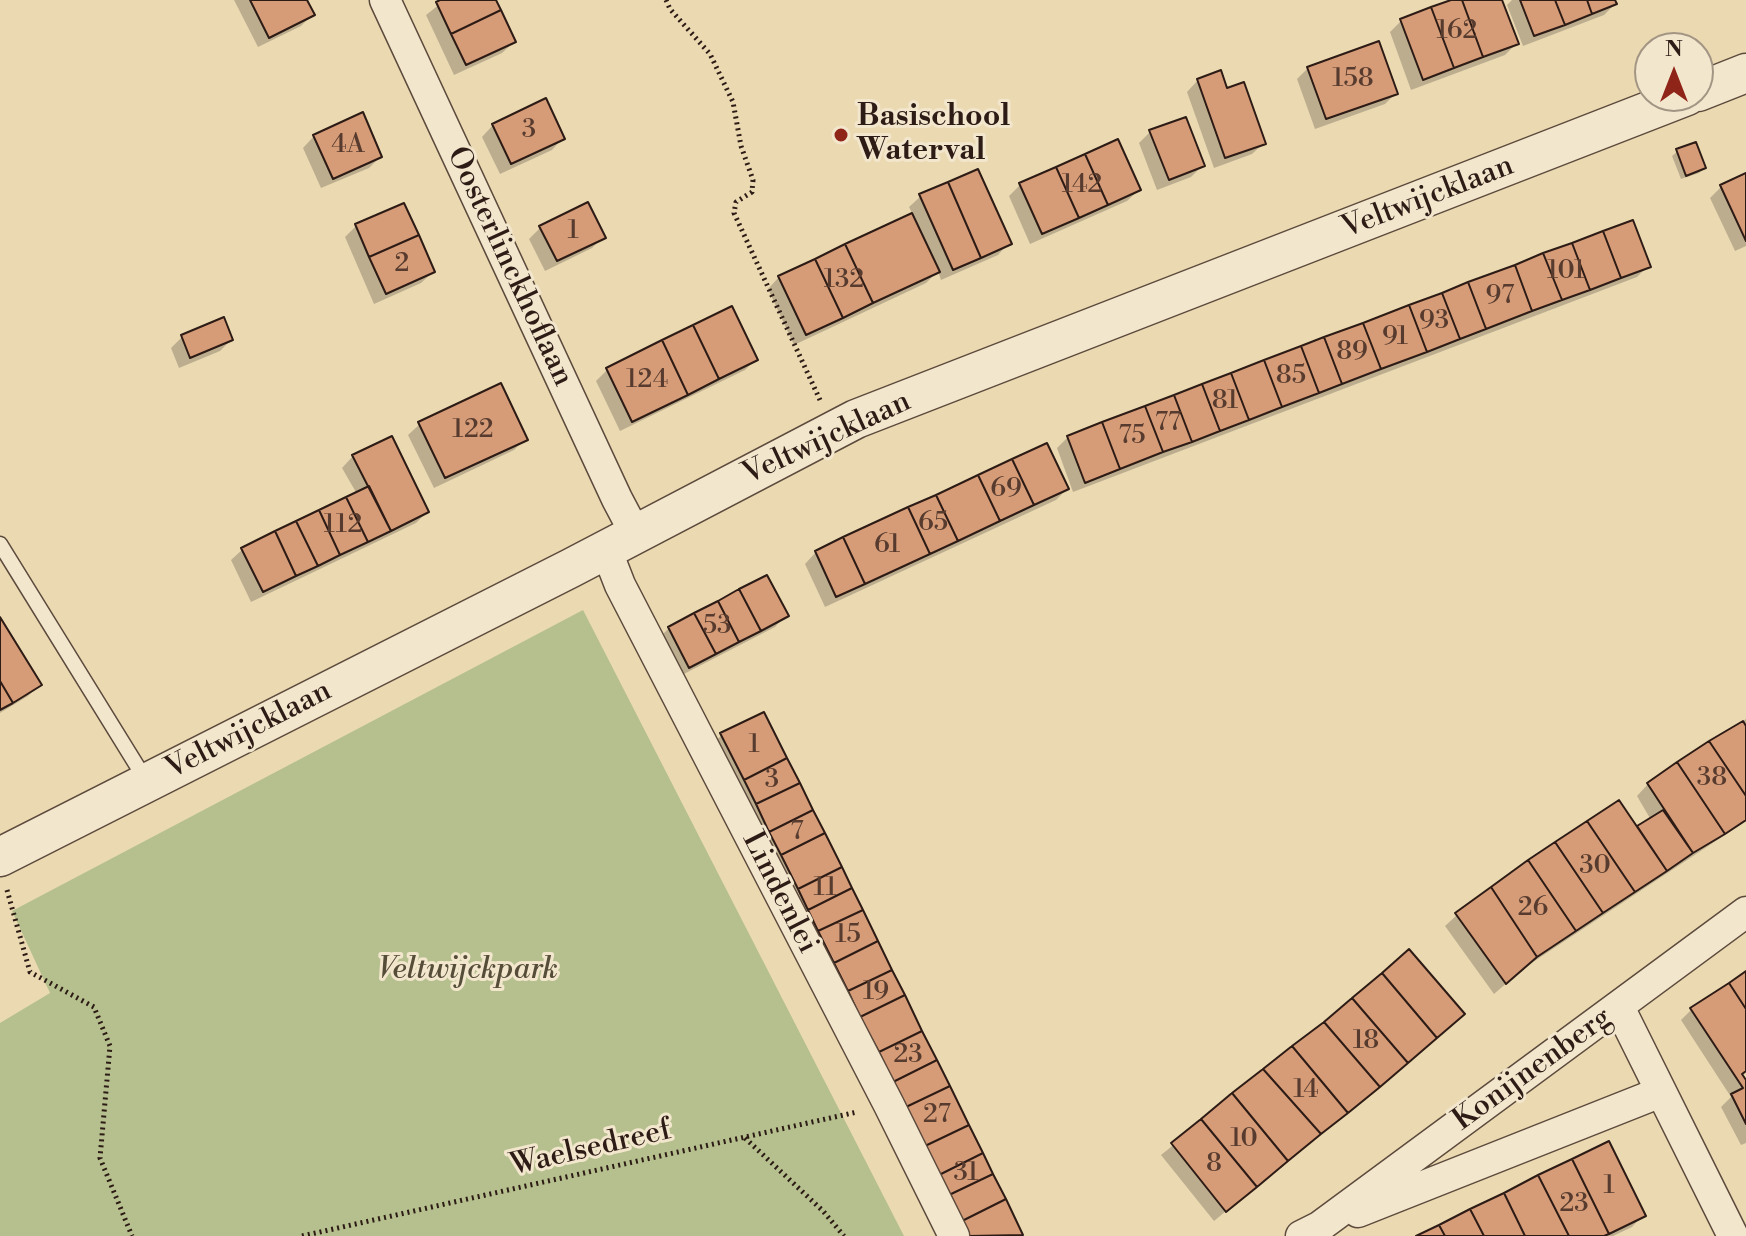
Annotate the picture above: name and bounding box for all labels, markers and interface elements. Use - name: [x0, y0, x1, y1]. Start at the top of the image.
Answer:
- house number: 162: [1437, 16, 1477, 48]
- north arrow: [1634, 32, 1714, 112]
- text: N: [1665, 36, 1683, 63]
- house number: 158: [1332, 64, 1374, 96]
- place label: Basischool Waterval: [857, 100, 1010, 170]
- house number: 3: [522, 115, 536, 147]
- marker: Basischool Waterval: [832, 126, 850, 144]
- house number: 4A: [331, 130, 365, 162]
- street label: Oosterlinckhoflaan: [438, 142, 580, 392]
- street label: Veltwijcklaan: [1337, 149, 1519, 247]
- house number: 142: [1062, 170, 1102, 202]
- house number: 1: [567, 216, 579, 248]
- house number: 2: [395, 249, 409, 281]
- house number: 101: [1547, 256, 1585, 288]
- house number: 132: [824, 265, 864, 297]
- house number: 97: [1486, 281, 1514, 313]
- house number: 93: [1419, 306, 1449, 338]
- house number: 91: [1382, 322, 1408, 354]
- house number: 89: [1336, 337, 1368, 369]
- house number: 85: [1276, 361, 1306, 393]
- house number: 124: [626, 365, 668, 397]
- street label: Veltwijcklaan: [737, 384, 917, 494]
- house number: 81: [1212, 386, 1238, 418]
- house number: 77: [1155, 408, 1181, 440]
- house number: 122: [452, 415, 494, 447]
- house number: 75: [1119, 421, 1145, 453]
- house number: 69: [990, 474, 1022, 506]
- house number: 65: [918, 508, 948, 540]
- house number: 112: [324, 510, 362, 542]
- house number: 61: [874, 530, 900, 562]
- house number: 53: [703, 611, 731, 643]
- street label: Veltwijcklaan: [160, 674, 338, 788]
- house number: 1: [748, 730, 760, 762]
- house number: 38: [1697, 763, 1727, 795]
- house number: 3: [765, 765, 779, 797]
- house number: 7: [790, 817, 804, 849]
- street label: Lindenlei: [733, 826, 825, 960]
- house number: 30: [1579, 851, 1611, 883]
- house number: 11: [813, 873, 837, 905]
- house number: 26: [1518, 893, 1548, 925]
- house number: 15: [835, 920, 861, 952]
- park label: Veltwijckpark: [378, 953, 558, 989]
- house number: 19: [863, 977, 889, 1009]
- street label: Konijnenberg: [1447, 1000, 1619, 1140]
- house number: 18: [1353, 1026, 1379, 1058]
- house number: 23: [893, 1040, 923, 1072]
- house number: 14: [1293, 1075, 1319, 1107]
- house number: 27: [923, 1100, 951, 1132]
- street label: Waelsedreef: [507, 1113, 675, 1185]
- house number: 10: [1230, 1124, 1258, 1156]
- house number: 8: [1206, 1149, 1222, 1181]
- house number: 31: [954, 1158, 978, 1190]
- house number: 1: [1603, 1171, 1615, 1203]
- house number: 23: [1559, 1189, 1589, 1221]

